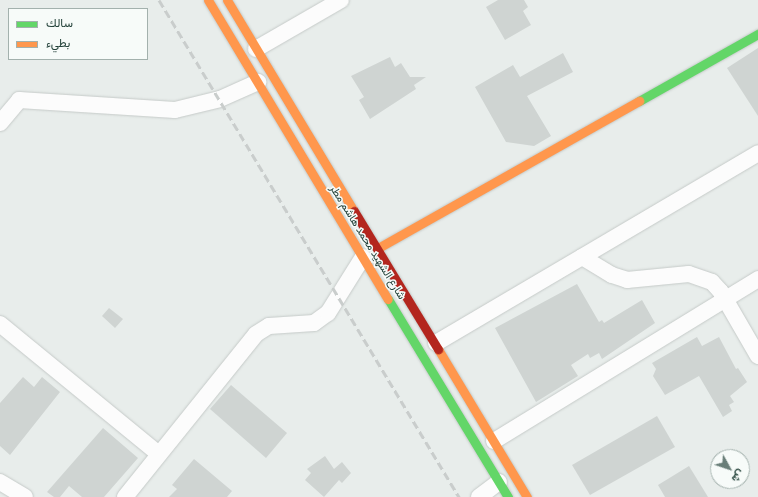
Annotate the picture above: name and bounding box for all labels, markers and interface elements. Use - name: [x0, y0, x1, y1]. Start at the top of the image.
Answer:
- legend: [8, 8, 148, 60]
- text: سالك: [46, 16, 73, 30]
- text: بطيء: [46, 36, 70, 50]
- street label: شارع الشهيد محمد هاشم مطر: [327, 182, 409, 302]
- north arrow: [710, 449, 750, 489]
- text: ش: [730, 467, 747, 485]

